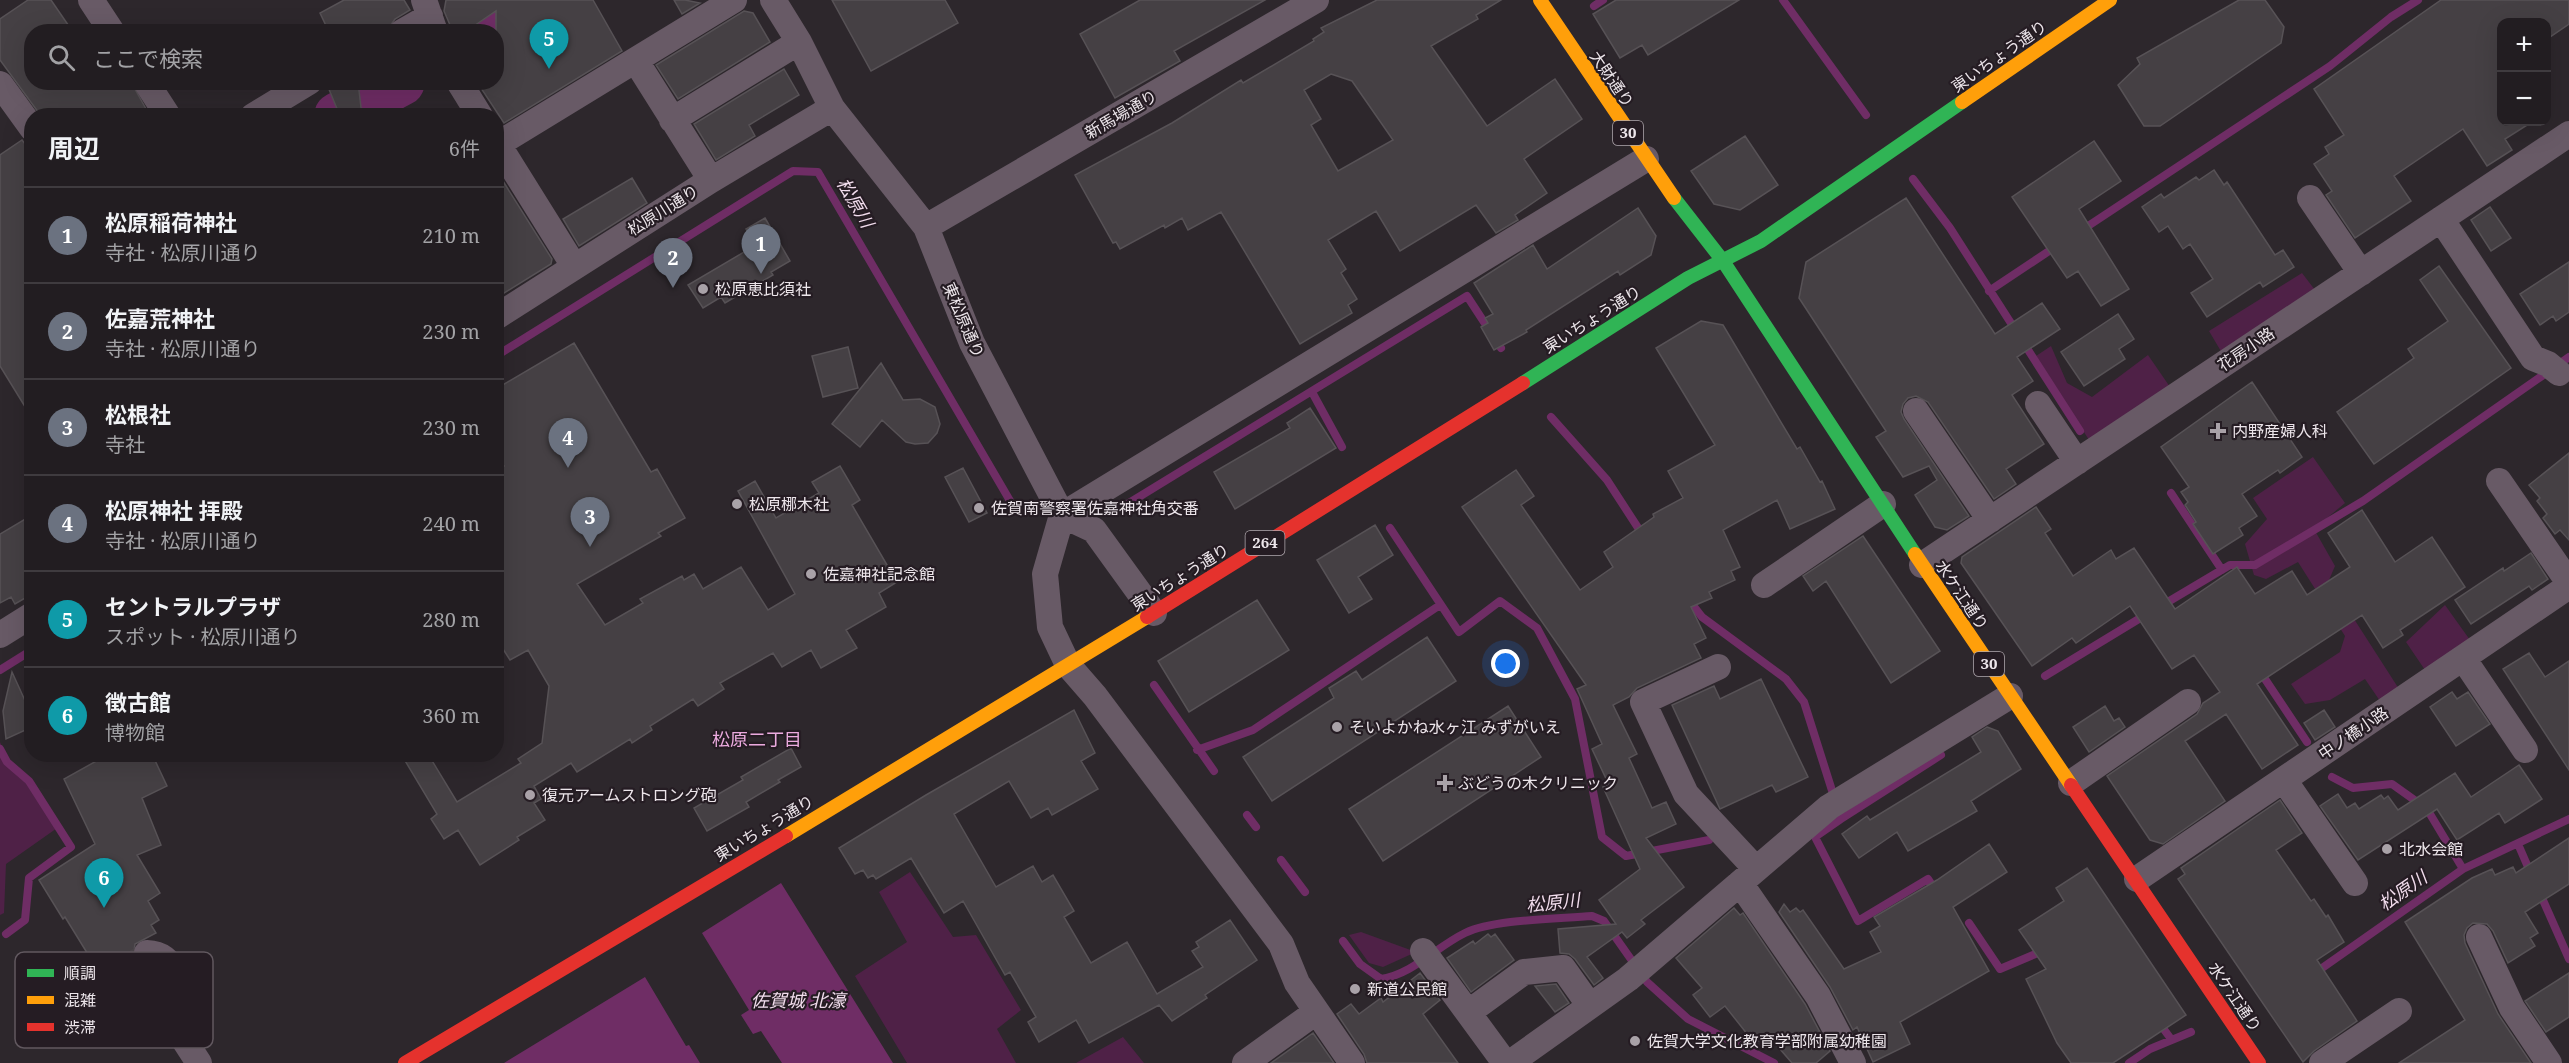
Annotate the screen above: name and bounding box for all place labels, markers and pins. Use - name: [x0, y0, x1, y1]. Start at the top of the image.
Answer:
- pin: 5: [530, 20, 568, 69]
- pin: 1: [742, 224, 780, 274]
- pin: 2: [654, 238, 692, 288]
- place label: 松原恵比須社: [715, 278, 811, 300]
- marker: 松原恵比須社: [696, 282, 710, 296]
- pin: 4: [548, 418, 588, 468]
- place label: 内野産婦人科: [2232, 420, 2328, 442]
- marker: 内野産婦人科: [2209, 422, 2227, 440]
- place label: 松原梛木社: [749, 493, 829, 515]
- marker: 松原梛木社: [730, 497, 744, 511]
- place label: 佐賀南警察署佐嘉神社角交番: [991, 497, 1199, 519]
- pin: 3: [570, 498, 610, 547]
- marker: 佐賀南警察署佐嘉神社角交番: [972, 501, 986, 515]
- place label: 佐嘉神社記念館: [823, 563, 935, 585]
- marker: 佐嘉神社記念館: [804, 567, 818, 581]
- place label: そいよかね水ヶ江 みずがいえ: [1349, 716, 1561, 738]
- marker: そいよかね水ヶ江 みずがいえ: [1330, 720, 1344, 734]
- place label: ぶどうの木クリニック: [1458, 772, 1618, 794]
- marker: ぶどうの木クリニック: [1436, 774, 1454, 792]
- place label: 復元アームストロング砲: [542, 784, 717, 806]
- marker: 復元アームストロング砲: [523, 788, 537, 802]
- place label: 北水会館: [2399, 838, 2463, 860]
- marker: 北水会館: [2380, 842, 2394, 856]
- pin: 6: [84, 858, 124, 908]
- place label: 新道公民館: [1367, 978, 1447, 1000]
- marker: 新道公民館: [1348, 982, 1362, 996]
- place label: 佐賀大学文化教育学部附属幼稚園: [1647, 1030, 1887, 1052]
- marker: 佐賀大学文化教育学部附属幼稚園: [1628, 1034, 1642, 1048]

